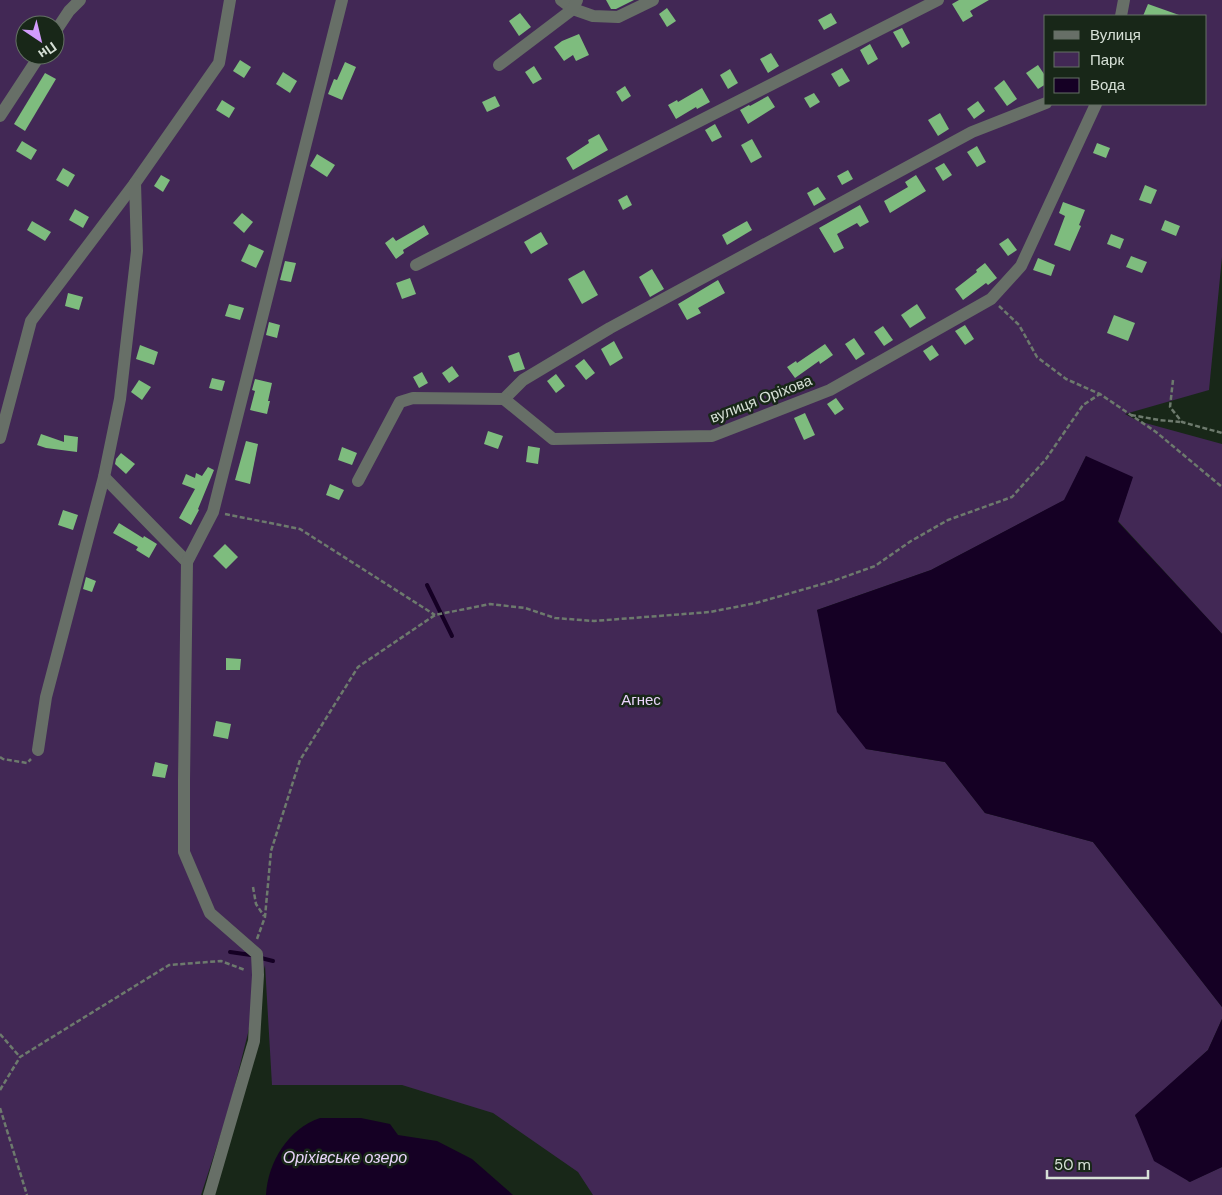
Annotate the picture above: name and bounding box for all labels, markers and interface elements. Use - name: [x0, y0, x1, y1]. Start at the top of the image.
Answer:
- north arrow: [15, 15, 65, 65]
- legend: [1044, 15, 1207, 105]
- text: Вулиця: [1090, 25, 1141, 45]
- text: Пн: [35, 38, 60, 63]
- text: Парк: [1090, 50, 1124, 70]
- text: Вода: [1090, 75, 1126, 95]
- street label: вулиця Оріхова: [707, 370, 816, 428]
- park label: Агнес: [621, 690, 661, 710]
- water label: Оріхівське озеро: [283, 1147, 407, 1168]
- scale bar: [1047, 1148, 1148, 1180]
- text: 50 m: [1054, 1155, 1091, 1175]

